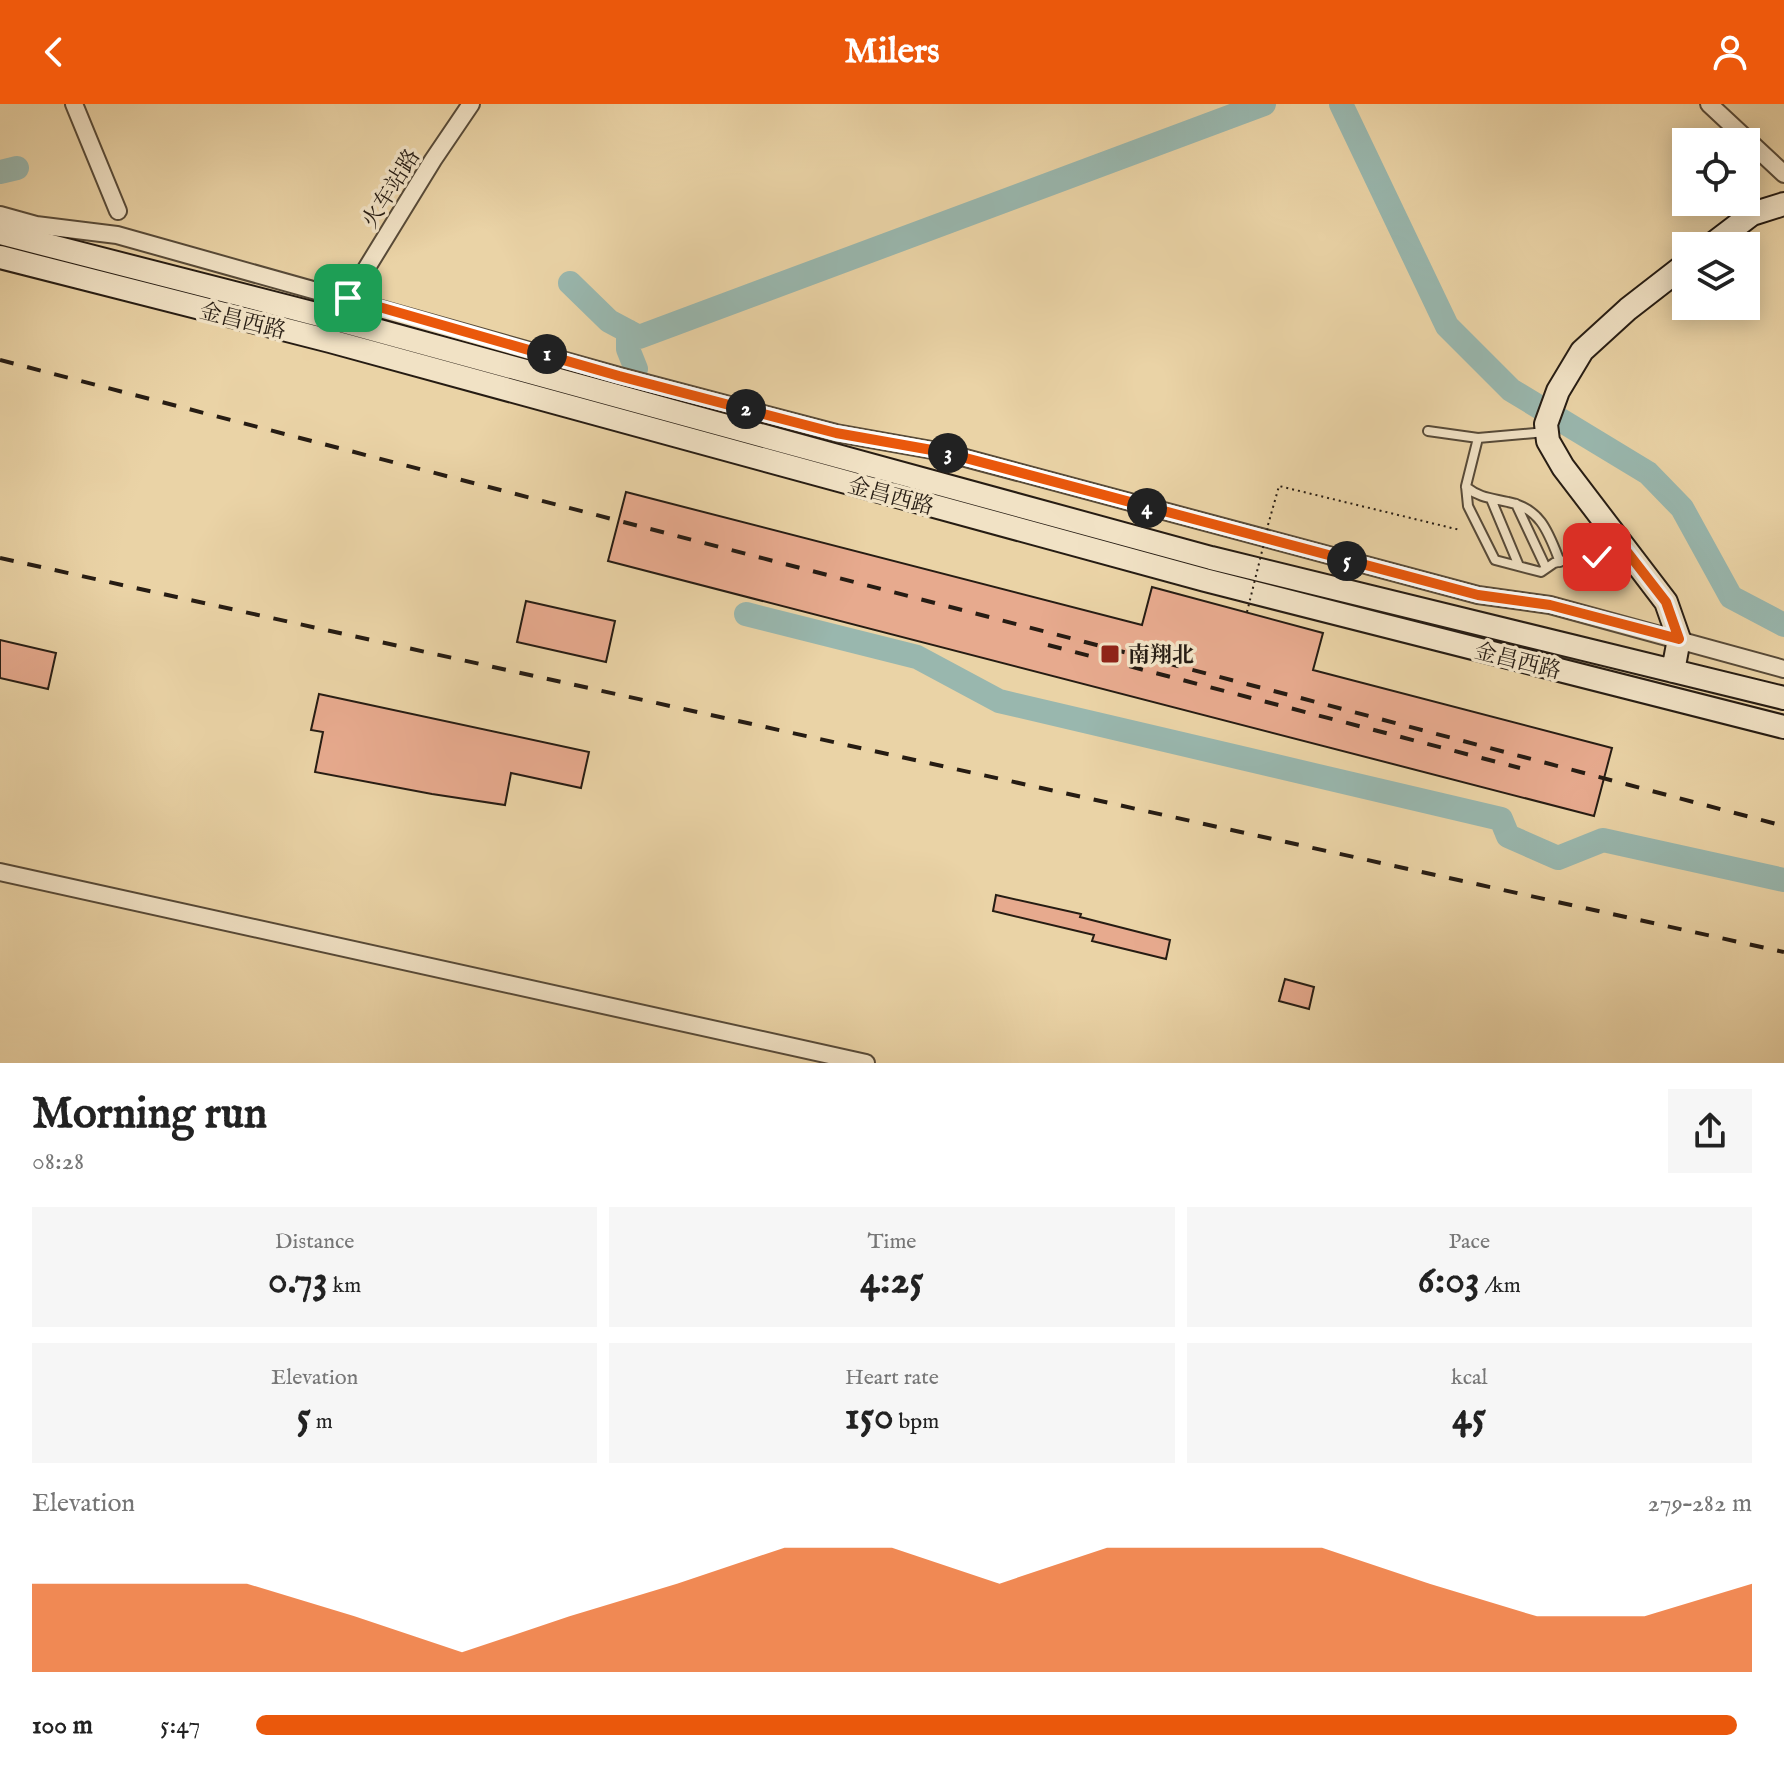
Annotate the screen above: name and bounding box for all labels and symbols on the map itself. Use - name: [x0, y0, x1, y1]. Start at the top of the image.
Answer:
- street label: 火车站路: [357, 144, 427, 234]
- pin: [314, 264, 382, 332]
- street label: 金昌西路: [196, 298, 289, 346]
- pin: 1: [527, 334, 567, 374]
- pin: 2: [726, 389, 766, 429]
- pin: 3: [928, 433, 968, 473]
- street label: 金昌西路: [844, 472, 937, 522]
- pin: 4: [1127, 488, 1167, 528]
- pin: [1563, 523, 1631, 591]
- pin: 5: [1327, 541, 1367, 581]
- street label: 金昌西路: [1471, 638, 1564, 686]
- place label: 南翔北: [1128, 642, 1194, 670]
- marker: 南翔北: [1099, 643, 1121, 665]

